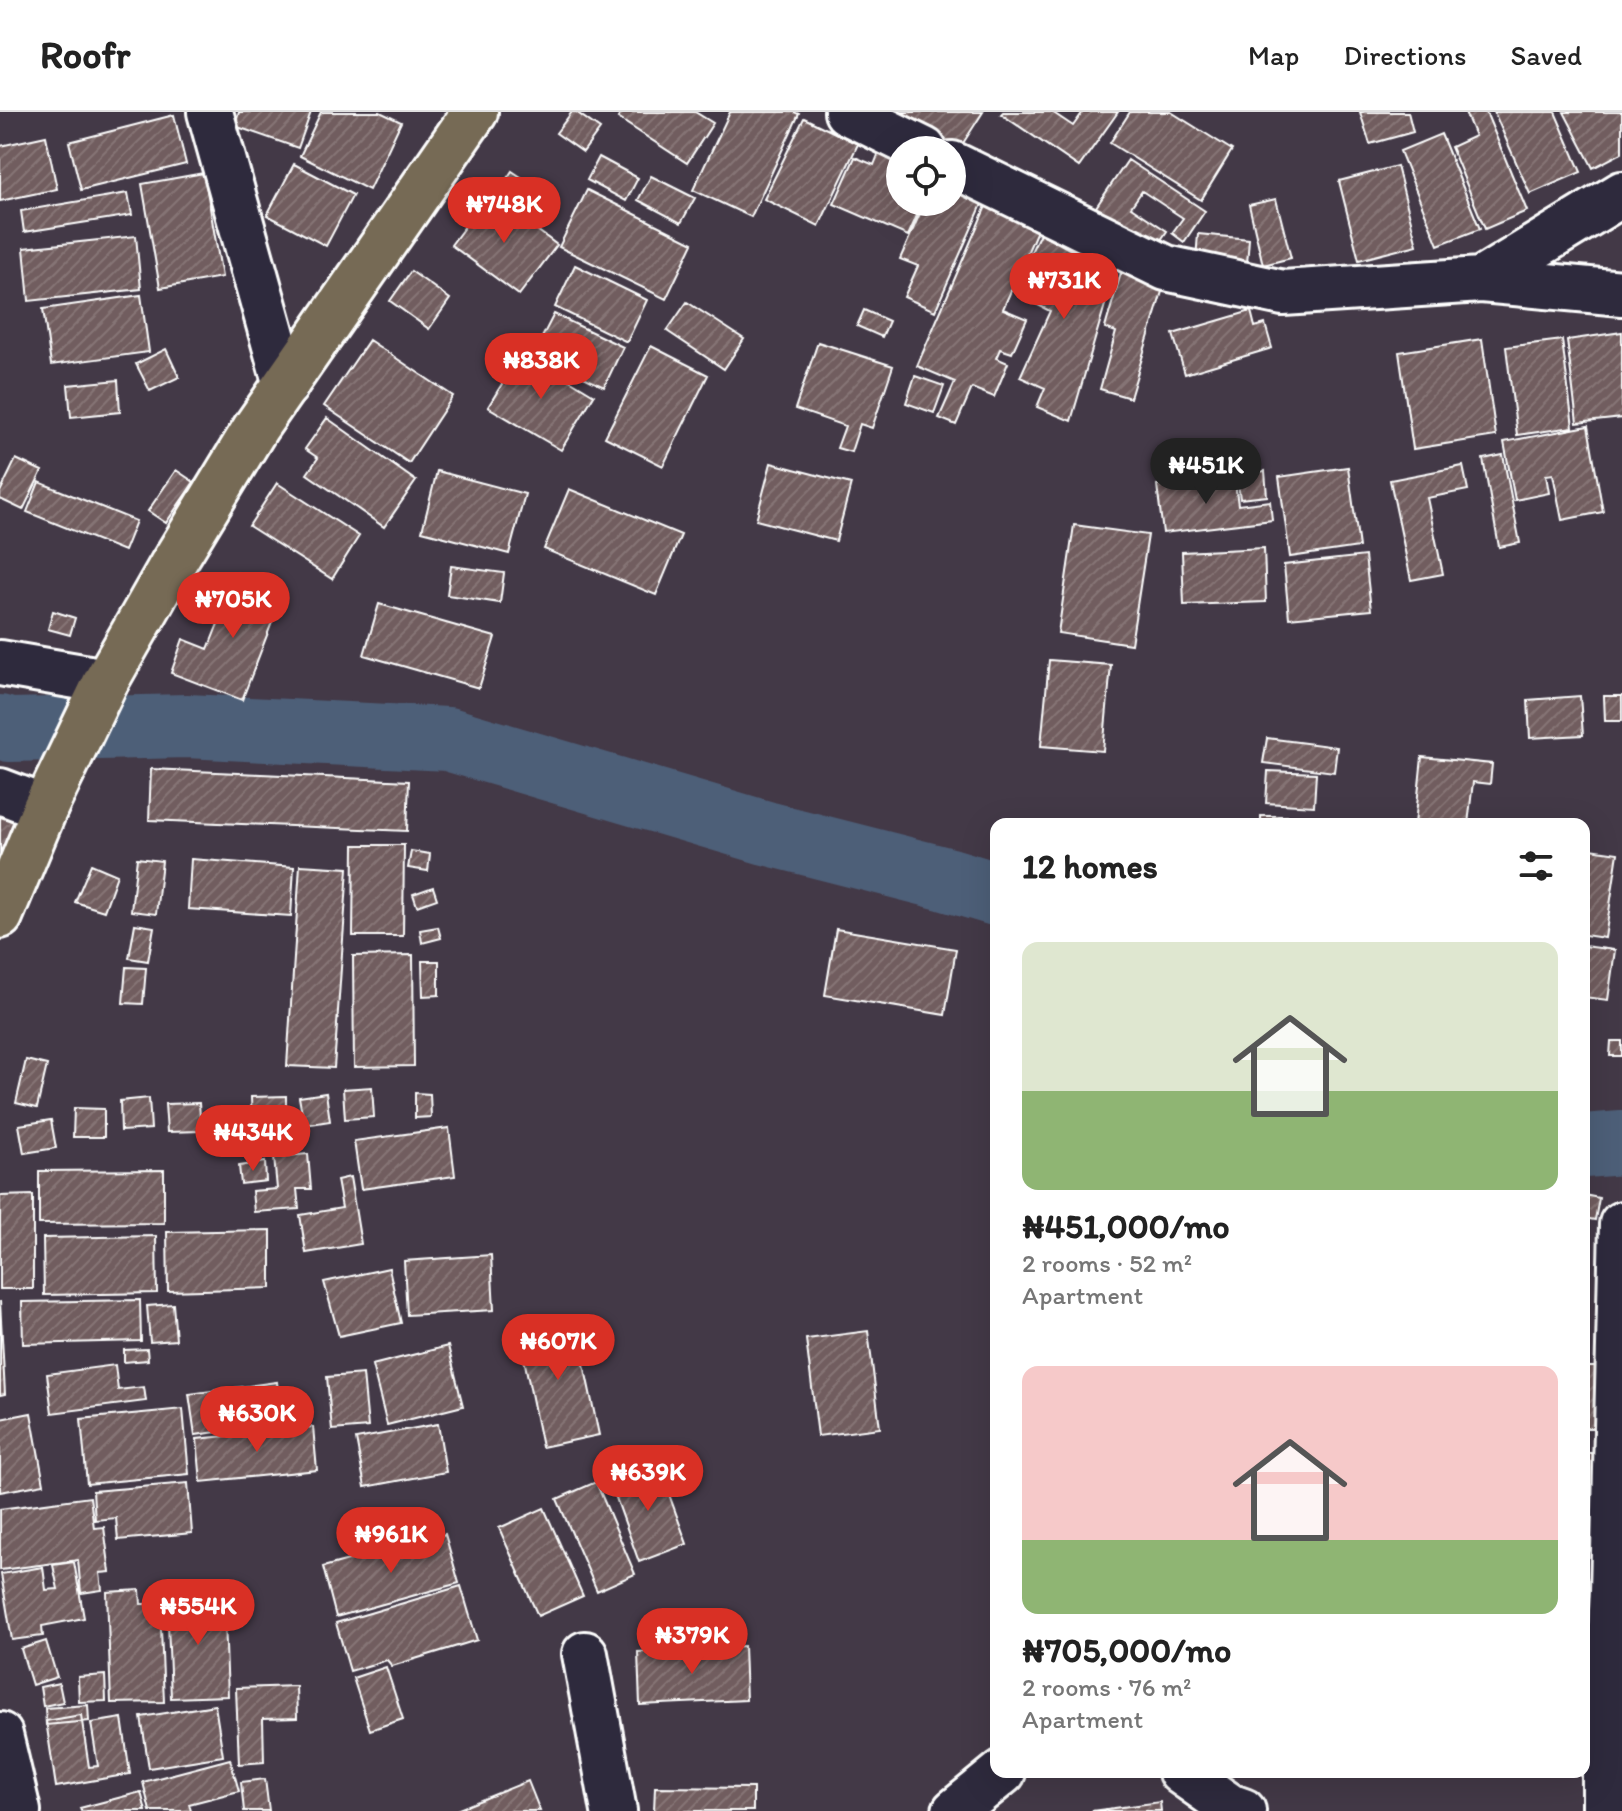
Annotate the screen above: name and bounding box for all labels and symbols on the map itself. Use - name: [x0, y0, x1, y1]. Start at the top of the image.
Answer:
- pin: ₦748K: [448, 177, 560, 245]
- pin: ₦731K: [1008, 253, 1120, 321]
- pin: ₦838K: [485, 333, 597, 401]
- pin: ₦451K: [1150, 438, 1262, 506]
- pin: ₦705K: [177, 572, 289, 640]
- pin: ₦434K: [197, 1105, 309, 1173]
- pin: ₦607K: [502, 1314, 614, 1382]
- pin: ₦630K: [201, 1386, 313, 1454]
- pin: ₦639K: [592, 1445, 704, 1513]
- pin: ₦961K: [335, 1507, 447, 1575]
- pin: ₦554K: [142, 1579, 254, 1647]
- pin: ₦379K: [636, 1608, 748, 1676]

